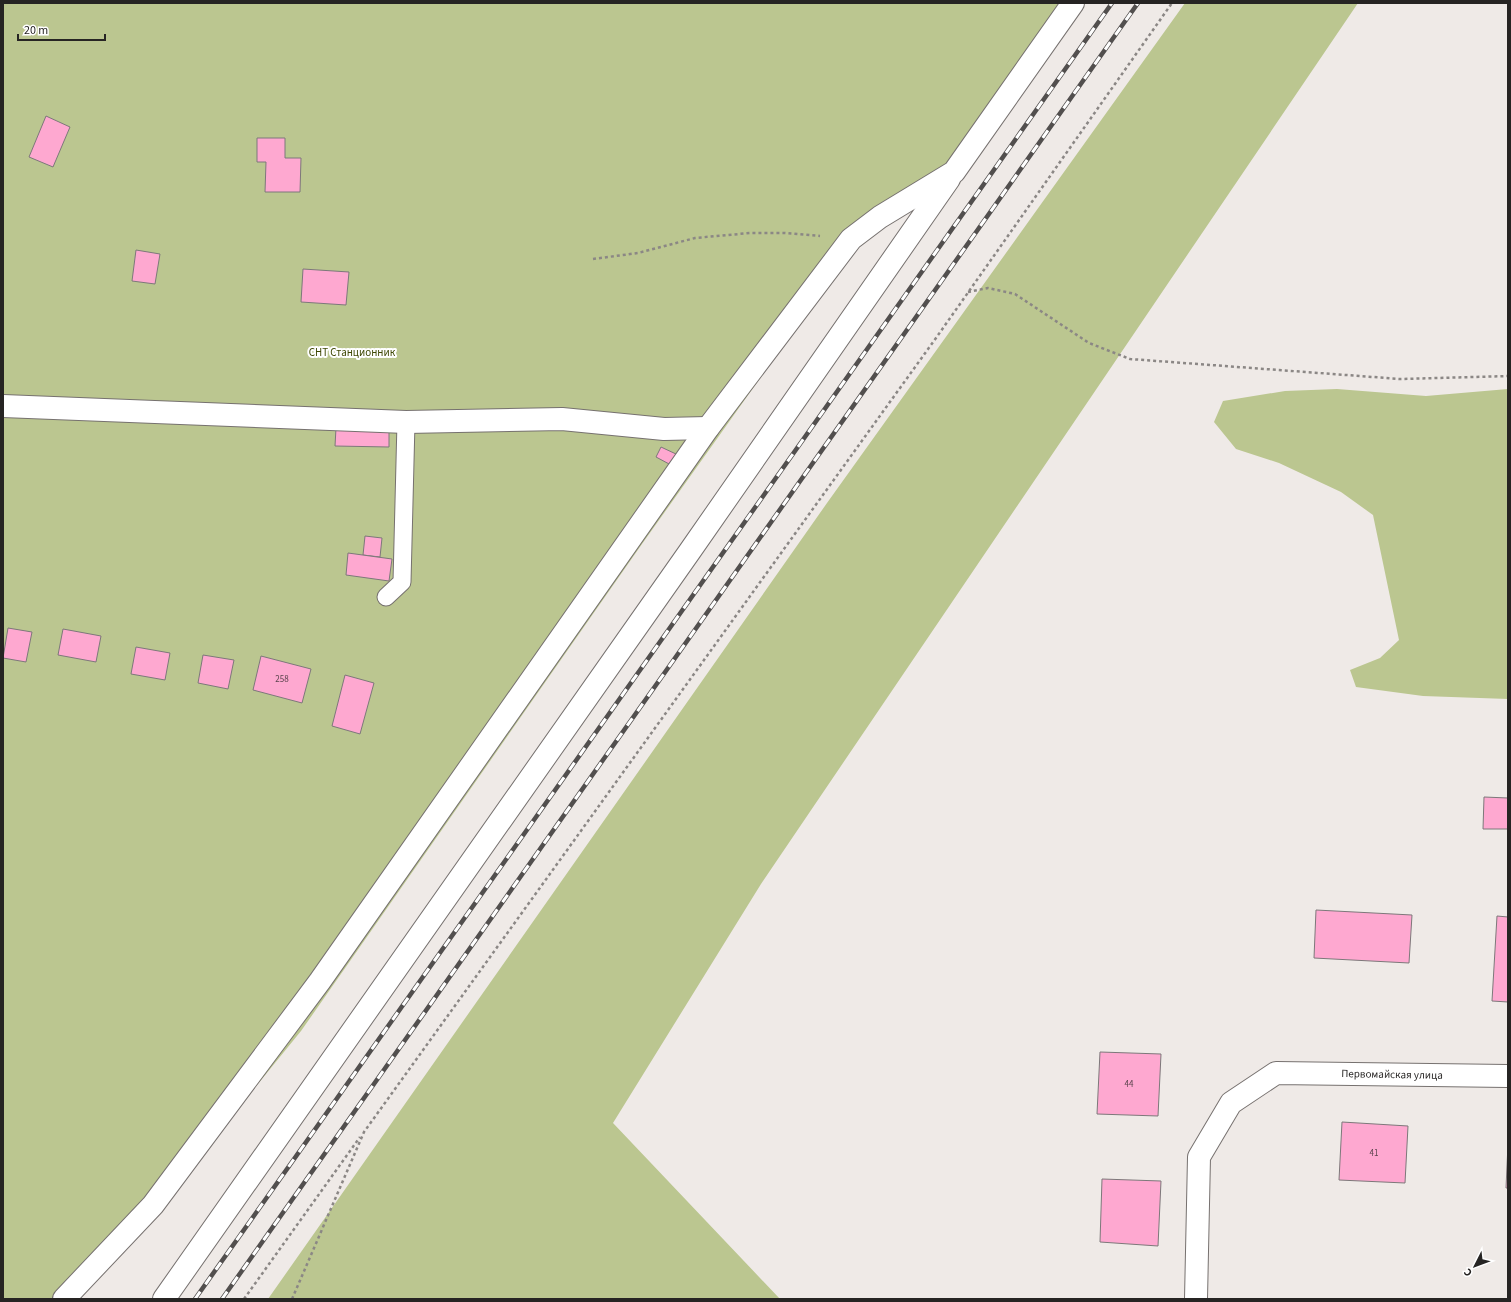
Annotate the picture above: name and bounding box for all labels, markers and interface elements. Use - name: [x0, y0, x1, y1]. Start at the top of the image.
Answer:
- scale bar: [18, 16, 105, 42]
- text: 20 m: [24, 22, 48, 39]
- park label: СНТ Станционник: [309, 345, 396, 360]
- house number: 258: [275, 673, 289, 686]
- street label: Первомайская улица: [1341, 1066, 1443, 1083]
- house number: 44: [1125, 1078, 1134, 1091]
- house number: 41: [1370, 1147, 1378, 1160]
- north arrow: [1455, 1246, 1495, 1286]
- text: С: [1460, 1265, 1476, 1280]

